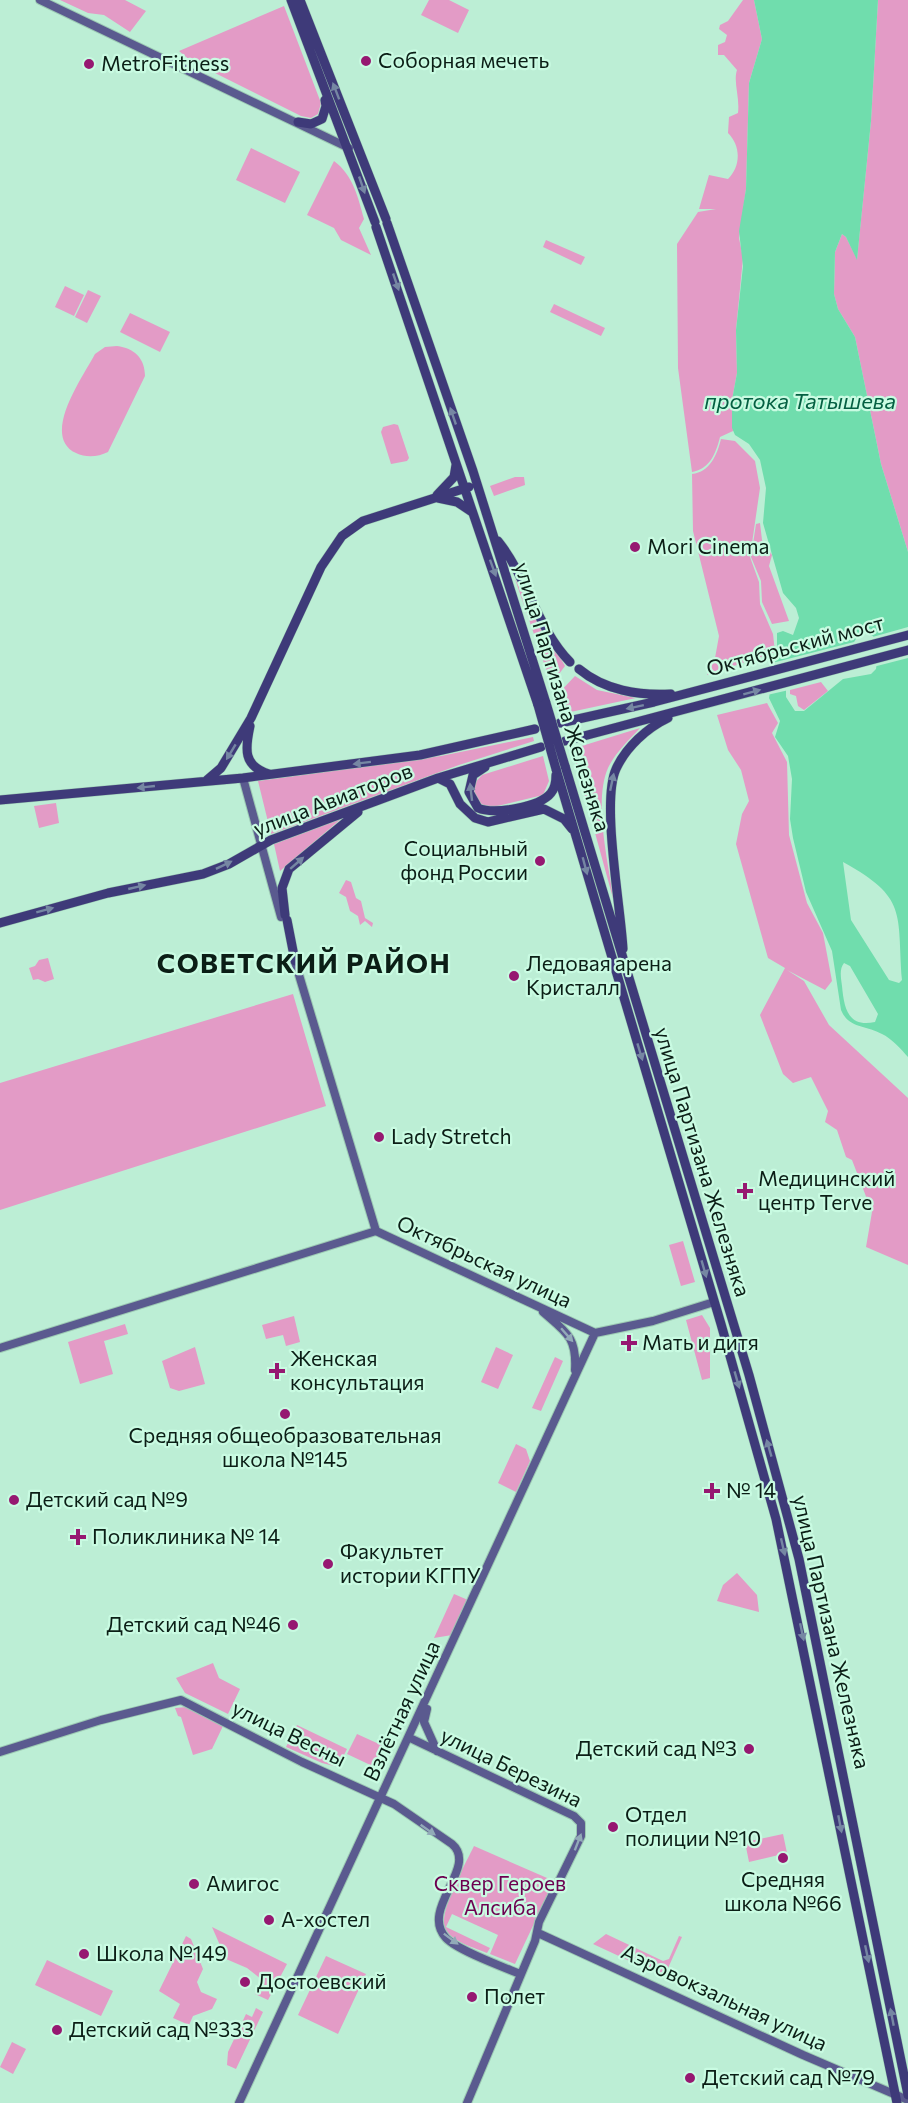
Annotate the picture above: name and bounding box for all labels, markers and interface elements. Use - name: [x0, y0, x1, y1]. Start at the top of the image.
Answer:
- place label: Соборная мечеть: [378, 47, 549, 72]
- place label: MetroFitness: [101, 50, 229, 75]
- marker: Соборная мечеть: [359, 54, 373, 68]
- marker: MetroFitness: [82, 57, 96, 71]
- one-way arrow: [331, 82, 340, 100]
- one-way arrow: [357, 176, 367, 194]
- one-way arrow: [391, 273, 401, 291]
- water label: протока Татышева: [704, 387, 896, 414]
- one-way arrow: [448, 407, 458, 425]
- place label: Mori Cinema: [647, 533, 770, 558]
- marker: Mori Cinema: [628, 540, 642, 554]
- street label: улица Партизана Железняка: [510, 559, 616, 834]
- one-way arrow: [489, 560, 499, 578]
- street label: Октябрьский мост: [703, 609, 886, 680]
- one-way arrow: [743, 686, 761, 696]
- one-way arrow: [625, 703, 644, 712]
- one-way arrow: [225, 744, 236, 760]
- street label: улица Авиаторов: [249, 757, 415, 840]
- one-way arrow: [352, 758, 371, 768]
- one-way arrow: [608, 772, 618, 791]
- one-way arrow: [137, 782, 156, 791]
- one-way arrow: [467, 782, 476, 801]
- place label: Социальный фонд России: [400, 835, 528, 884]
- marker: Социальный фонд России: [533, 854, 547, 868]
- one-way arrow: [580, 856, 590, 875]
- one-way arrow: [289, 857, 304, 870]
- one-way arrow: [215, 861, 232, 870]
- one-way arrow: [128, 881, 146, 891]
- one-way arrow: [36, 905, 54, 914]
- district label: СОВЕТСКИЙ РАЙОН: [157, 946, 451, 979]
- place label: Ледовая арена Кристалл: [526, 950, 672, 999]
- marker: Ледовая арена Кристалл: [507, 969, 521, 983]
- street label: улица Партизана Железняка: [650, 1024, 756, 1299]
- one-way arrow: [636, 1044, 645, 1062]
- place label: Lady Stretch: [391, 1123, 512, 1148]
- marker: Lady Stretch: [372, 1130, 386, 1144]
- place label: Медицинский центр Terve: [758, 1165, 895, 1214]
- marker: Медицинский центр Terve: [736, 1182, 754, 1200]
- street label: Октябрьская улица: [393, 1209, 576, 1312]
- one-way arrow: [700, 1260, 709, 1278]
- one-way arrow: [560, 1327, 574, 1342]
- place label: Мать и дитя: [642, 1329, 759, 1354]
- marker: Мать и дитя: [620, 1334, 638, 1352]
- place label: Женская консультация: [290, 1345, 425, 1394]
- marker: Женская консультация: [268, 1362, 286, 1380]
- one-way arrow: [733, 1371, 743, 1389]
- marker: Средняя общеобразовательная школа №145: [278, 1407, 292, 1421]
- place label: Средняя общеобразовательная школа №145: [129, 1422, 442, 1471]
- one-way arrow: [764, 1439, 773, 1457]
- place label: № 14: [726, 1477, 777, 1502]
- marker: № 14: [703, 1482, 721, 1500]
- place label: Детский сад №9: [26, 1486, 188, 1511]
- street label: улица Партизана Железняка: [789, 1492, 876, 1771]
- marker: Детский сад №9: [7, 1493, 21, 1507]
- place label: Поликлиника № 14: [92, 1523, 280, 1548]
- marker: Поликлиника № 14: [69, 1528, 87, 1546]
- place label: Факультет истории КГПУ: [340, 1538, 481, 1587]
- one-way arrow: [779, 1538, 788, 1557]
- marker: Факультет истории КГПУ: [321, 1557, 335, 1571]
- place label: Детский сад №46: [106, 1611, 281, 1636]
- marker: Детский сад №46: [286, 1618, 300, 1632]
- one-way arrow: [798, 1623, 807, 1642]
- street label: Взлётная улица: [357, 1636, 444, 1785]
- street label: улица Весны: [229, 1694, 351, 1771]
- street label: улица Березина: [437, 1722, 586, 1812]
- place label: Детский сад №3: [576, 1735, 737, 1760]
- marker: Детский сад №3: [742, 1742, 756, 1756]
- place label: Отдел полиции №10: [625, 1801, 761, 1850]
- one-way arrow: [836, 1814, 845, 1833]
- marker: Отдел полиции №10: [606, 1820, 620, 1834]
- one-way arrow: [419, 1824, 435, 1836]
- one-way arrow: [573, 1832, 583, 1850]
- marker: Средняя школа №66: [776, 1851, 790, 1865]
- place label: Средняя школа №66: [724, 1866, 842, 1915]
- place label: Амигос: [206, 1870, 279, 1895]
- park label: Сквер Героев Алсиба: [434, 1870, 566, 1919]
- marker: Амигос: [187, 1877, 201, 1891]
- place label: А-хостел: [281, 1906, 370, 1931]
- marker: А-хостел: [262, 1913, 276, 1927]
- one-way arrow: [443, 1933, 459, 1946]
- street label: Аэровокзальная улица: [618, 1938, 831, 2055]
- place label: Школа №149: [96, 1940, 227, 1965]
- one-way arrow: [863, 1945, 872, 1964]
- marker: Школа №149: [77, 1947, 91, 1961]
- place label: Достоевский: [257, 1968, 387, 1993]
- marker: Достоевский: [238, 1975, 252, 1989]
- place label: Полет: [484, 1983, 545, 2008]
- marker: Полет: [465, 1990, 479, 2004]
- one-way arrow: [887, 2007, 896, 2026]
- place label: Детский сад №333: [69, 2016, 254, 2041]
- marker: Детский сад №333: [50, 2023, 64, 2037]
- place label: Детский сад №79: [702, 2064, 875, 2089]
- marker: Детский сад №79: [683, 2071, 697, 2085]

